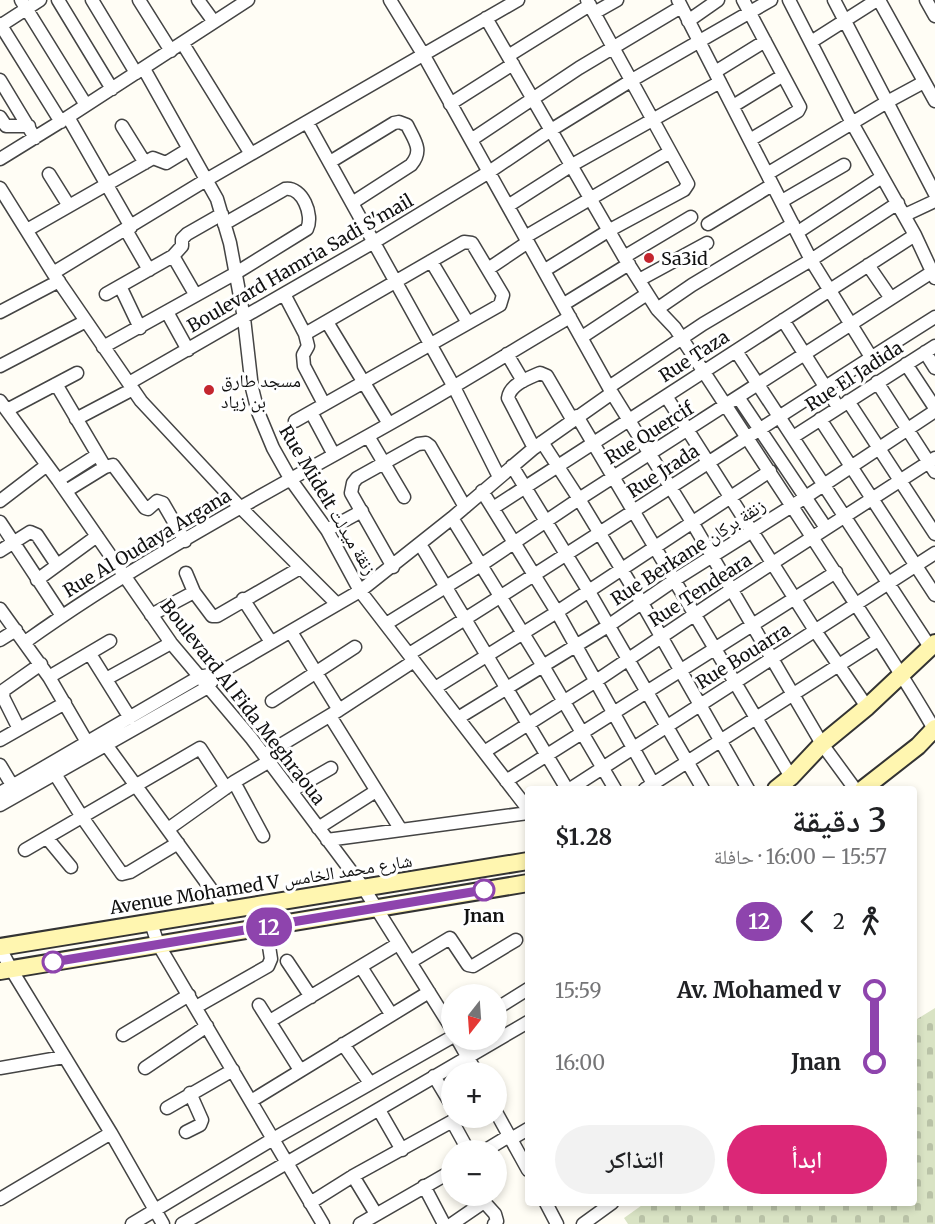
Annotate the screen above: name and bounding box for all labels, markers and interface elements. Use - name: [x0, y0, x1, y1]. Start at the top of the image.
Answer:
- street label: Boulevard Hamria Sadi S'mail: [183, 189, 417, 337]
- place label: Sa3id: [661, 247, 708, 270]
- marker: Sa3id: [642, 251, 656, 265]
- street label: Rue Taza: [655, 325, 734, 387]
- street label: Rue El Jadida: [801, 336, 907, 416]
- place label: مسجد طارق بن زياد: [221, 369, 301, 413]
- marker: مسجد طارق بن زياد: [202, 383, 216, 397]
- street label: Rue Quercif: [600, 396, 699, 469]
- street label: Rue Midelt زنقة ميدلت: [274, 421, 382, 579]
- street label: Rue Jrada: [623, 439, 704, 503]
- street label: Rue Al Oudaya Argana: [59, 484, 235, 602]
- street label: Rue Berkane زنقة بركان: [606, 493, 770, 611]
- street label: Rue Tendeara: [644, 548, 756, 632]
- street label: Boulevard Al Fida Meghraoua: [156, 595, 331, 810]
- street label: Rue Bouarra: [692, 618, 795, 694]
- text: 3 دقيقة: [792, 800, 887, 841]
- text: $1.28: [555, 823, 612, 851]
- text: 15:57 – 16:00 · حافلة: [714, 844, 887, 869]
- street label: Avenue Mohamed V شارع محمد الخامس: [107, 849, 414, 919]
- marker: Jnan: [473, 879, 495, 901]
- place label: Jnan: [463, 904, 504, 927]
- icon: back: [791, 905, 824, 938]
- icon: walk: [854, 905, 887, 938]
- line badge: 12: [242, 908, 296, 946]
- text: 12: [748, 908, 770, 935]
- text: 2: [833, 909, 845, 934]
- text: 12: [258, 914, 280, 941]
- unlabelled marker: [42, 951, 64, 973]
- text: Av. Mohamed v: [677, 976, 841, 1004]
- text: 15:59: [555, 978, 602, 1003]
- north arrow: [441, 984, 507, 1050]
- map controls: [441, 984, 507, 1206]
- text: Jnan: [791, 1048, 841, 1076]
- text: 16:00: [555, 1050, 605, 1075]
- button: +: [441, 1062, 507, 1128]
- button: التذاكر: [555, 1125, 715, 1194]
- button: ابدأ: [727, 1125, 887, 1194]
- button: −: [441, 1140, 507, 1206]

